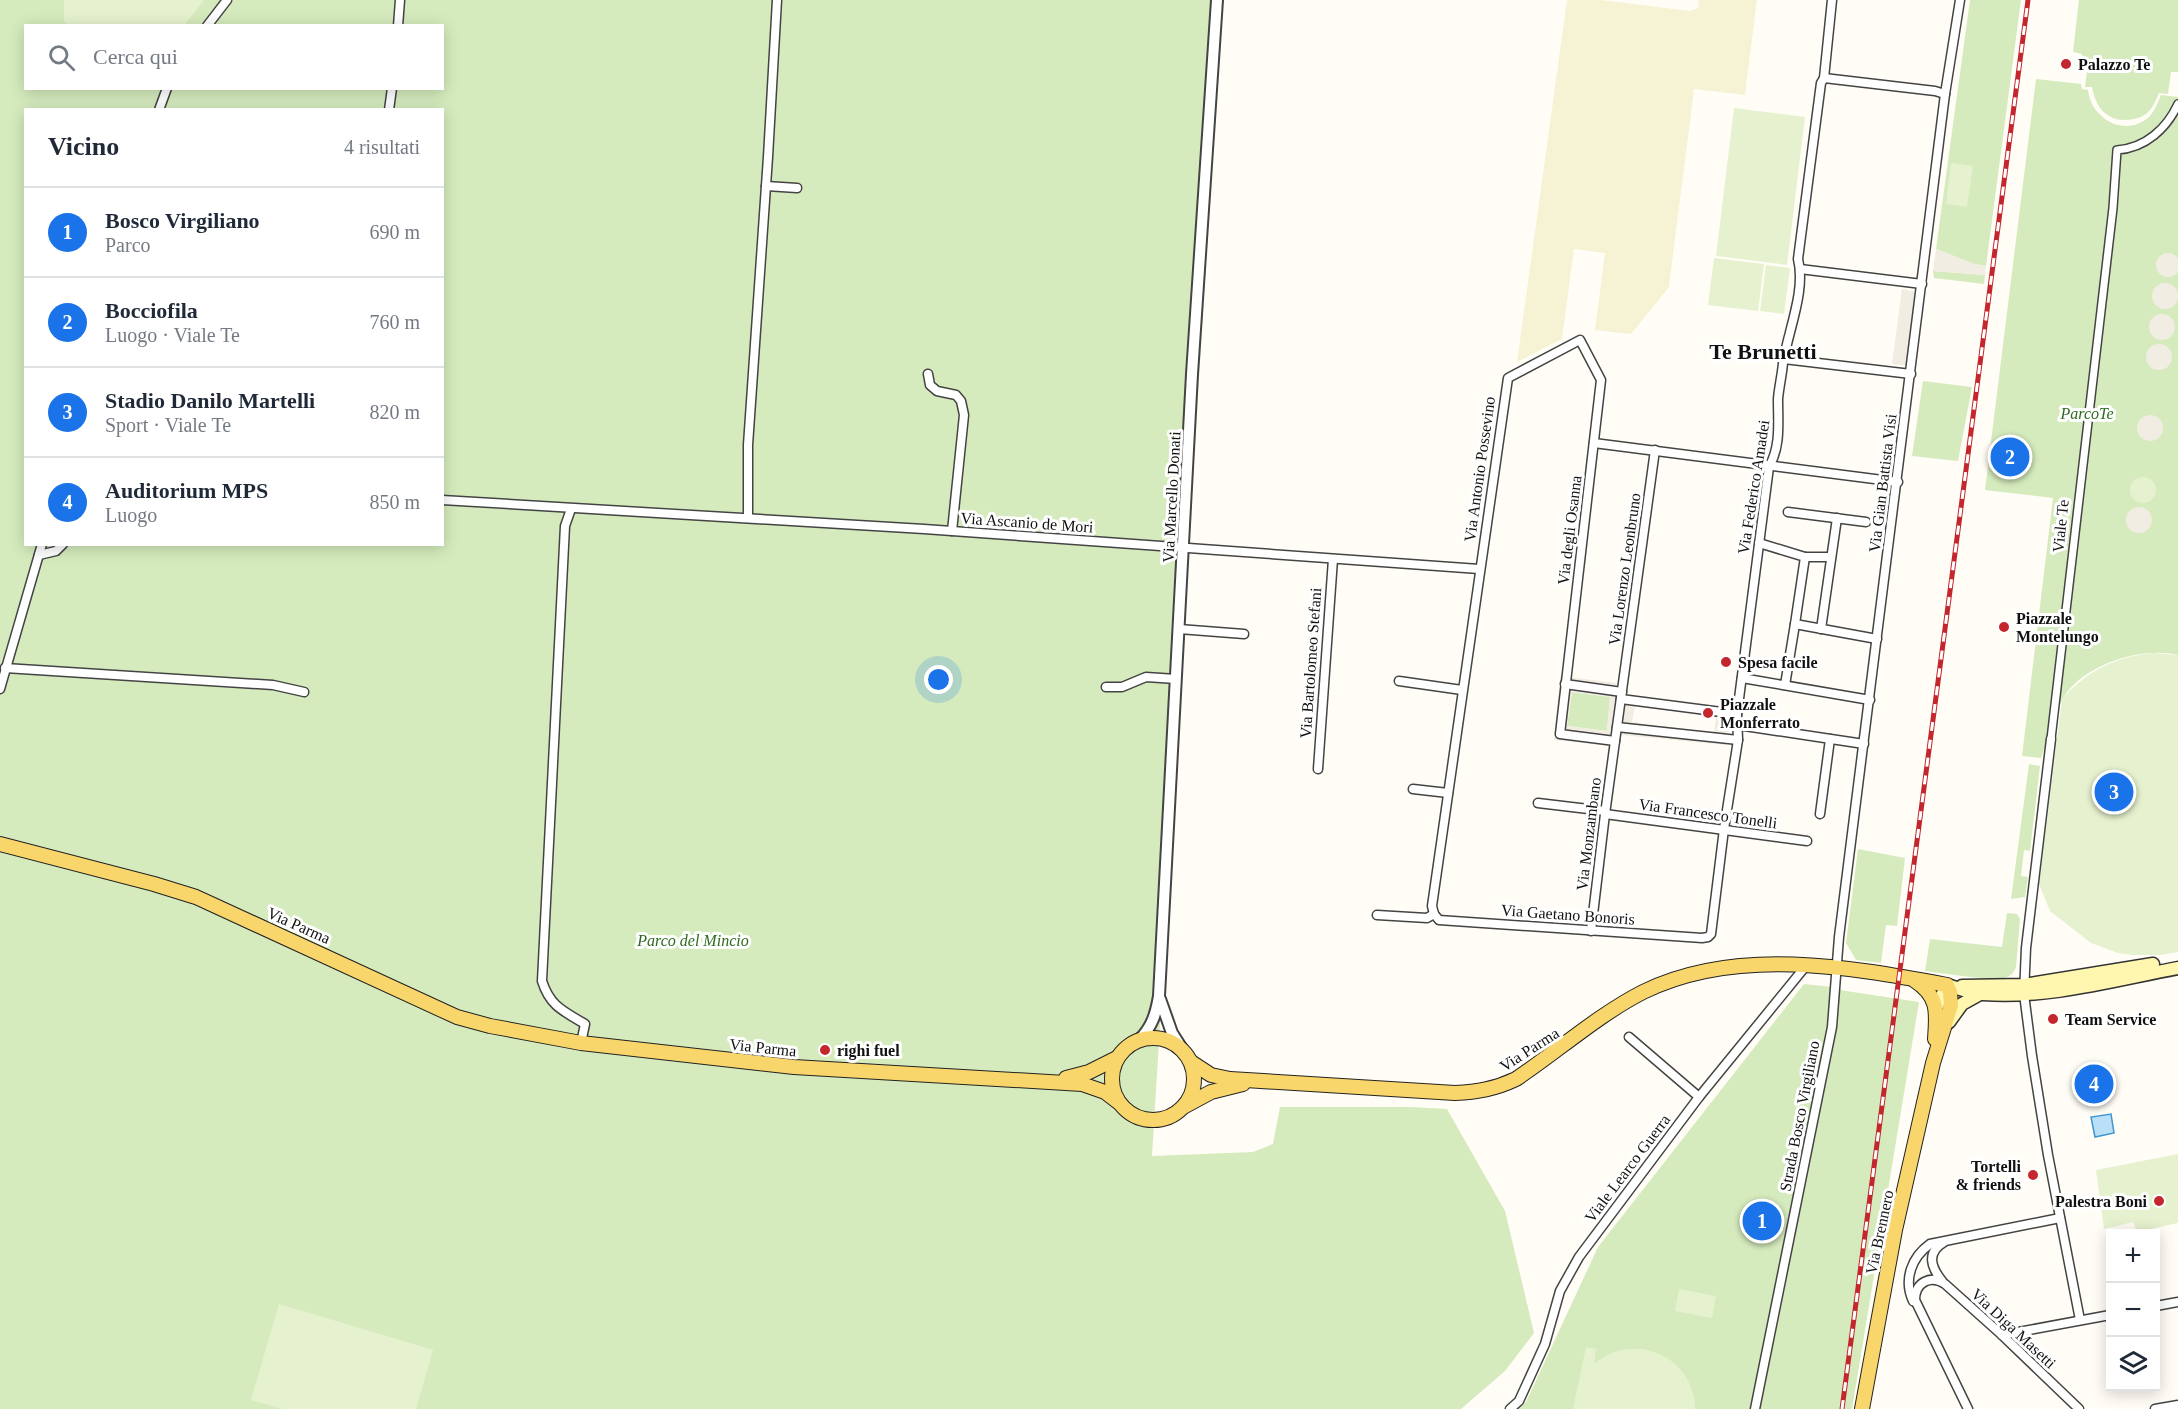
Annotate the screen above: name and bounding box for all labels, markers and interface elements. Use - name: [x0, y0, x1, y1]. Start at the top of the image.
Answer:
- search box: [24, 24, 444, 90]
- icon: search: [45, 41, 78, 74]
- text: Cerca qui: [93, 44, 178, 69]
- place label: Palazzo Te: [2078, 56, 2150, 73]
- marker: Palazzo Te: [2059, 57, 2073, 71]
- text: Vicino: [48, 132, 119, 161]
- text: 4 risultati: [344, 136, 420, 158]
- text: Bosco Virgiliano: [105, 208, 260, 233]
- text: 1: [63, 221, 73, 243]
- text: 690 m: [369, 221, 420, 243]
- text: Parco: [105, 234, 151, 256]
- text: Bocciofila: [105, 298, 198, 323]
- text: 2: [63, 311, 73, 333]
- text: 760 m: [369, 311, 420, 333]
- text: Luogo · Viale Te: [105, 324, 240, 346]
- district label: Te Brunetti: [1709, 339, 1817, 364]
- text: Stadio Danilo Martelli: [105, 388, 315, 413]
- street label: Via Antonio Possevino: [1461, 395, 1498, 543]
- text: 3: [63, 401, 73, 423]
- text: 820 m: [369, 401, 420, 423]
- park label: ParcoTe: [2059, 405, 2114, 422]
- street label: Via Gian Battista Visi: [1866, 412, 1900, 553]
- text: Sport · Viale Te: [105, 414, 231, 436]
- street label: Via Federico Amadei: [1734, 418, 1773, 556]
- street label: Via Marcello Donati: [1160, 430, 1183, 563]
- pin: 2: [1990, 434, 2030, 480]
- street label: Via degli Osanna: [1554, 474, 1586, 586]
- text: Auditorium MPS: [105, 478, 268, 503]
- text: 4: [63, 491, 73, 513]
- text: 850 m: [369, 491, 420, 513]
- street label: Via Lorenzo Leonbruno: [1605, 492, 1644, 646]
- street label: Viale Te: [2049, 499, 2072, 553]
- text: Luogo: [105, 504, 157, 526]
- street label: Via Ascanio de Mori: [960, 509, 1094, 536]
- street label: Via Bartolomeo Stefani: [1297, 587, 1324, 739]
- place label: Piazzale Montelungo: [2016, 610, 2099, 646]
- marker: Piazzale Montelungo: [1997, 620, 2011, 634]
- place label: Spesa facile: [1738, 654, 1818, 672]
- marker: Spesa facile: [1719, 655, 1733, 669]
- your location: [924, 665, 953, 694]
- place label: Piazzale Monferrato: [1720, 696, 1800, 731]
- marker: Piazzale Monferrato: [1701, 706, 1715, 720]
- pin: 3: [2094, 770, 2134, 814]
- street label: Via Monzambano: [1573, 776, 1604, 892]
- street label: Via Francesco Tonelli: [1638, 795, 1779, 832]
- street label: Via Gaetano Bonoris: [1500, 901, 1635, 928]
- street label: Via Parma: [265, 904, 333, 947]
- park label: Parco del Mincio: [636, 932, 749, 949]
- place label: Team Service: [2065, 1011, 2156, 1028]
- marker: Team Service: [2046, 1012, 2060, 1026]
- street label: Via Parma: [1497, 1024, 1562, 1075]
- street label: Via Parma: [729, 1036, 797, 1059]
- street label: Strada Bosco Virgiliano: [1777, 1039, 1823, 1193]
- place label: righi fuel: [837, 1042, 900, 1060]
- marker: righi fuel: [818, 1043, 832, 1057]
- pin: 4: [2074, 1062, 2114, 1106]
- street label: Viale Learco Guerra: [1581, 1111, 1673, 1226]
- place label: Tortelli & friends: [1956, 1158, 2022, 1193]
- marker: Tortelli & friends: [2026, 1168, 2040, 1182]
- street label: Via Brennero: [1862, 1188, 1897, 1276]
- place label: Palestra Boni: [2055, 1193, 2148, 1210]
- marker: Palestra Boni: [2152, 1194, 2166, 1208]
- pin: 1: [1742, 1198, 1782, 1244]
- map controls: [2106, 1229, 2160, 1391]
- button: +: [2106, 1229, 2160, 1283]
- button: −: [2106, 1283, 2160, 1337]
- street label: Via Diga Masetti: [1967, 1285, 2060, 1373]
- button: layers: [2106, 1337, 2160, 1391]

